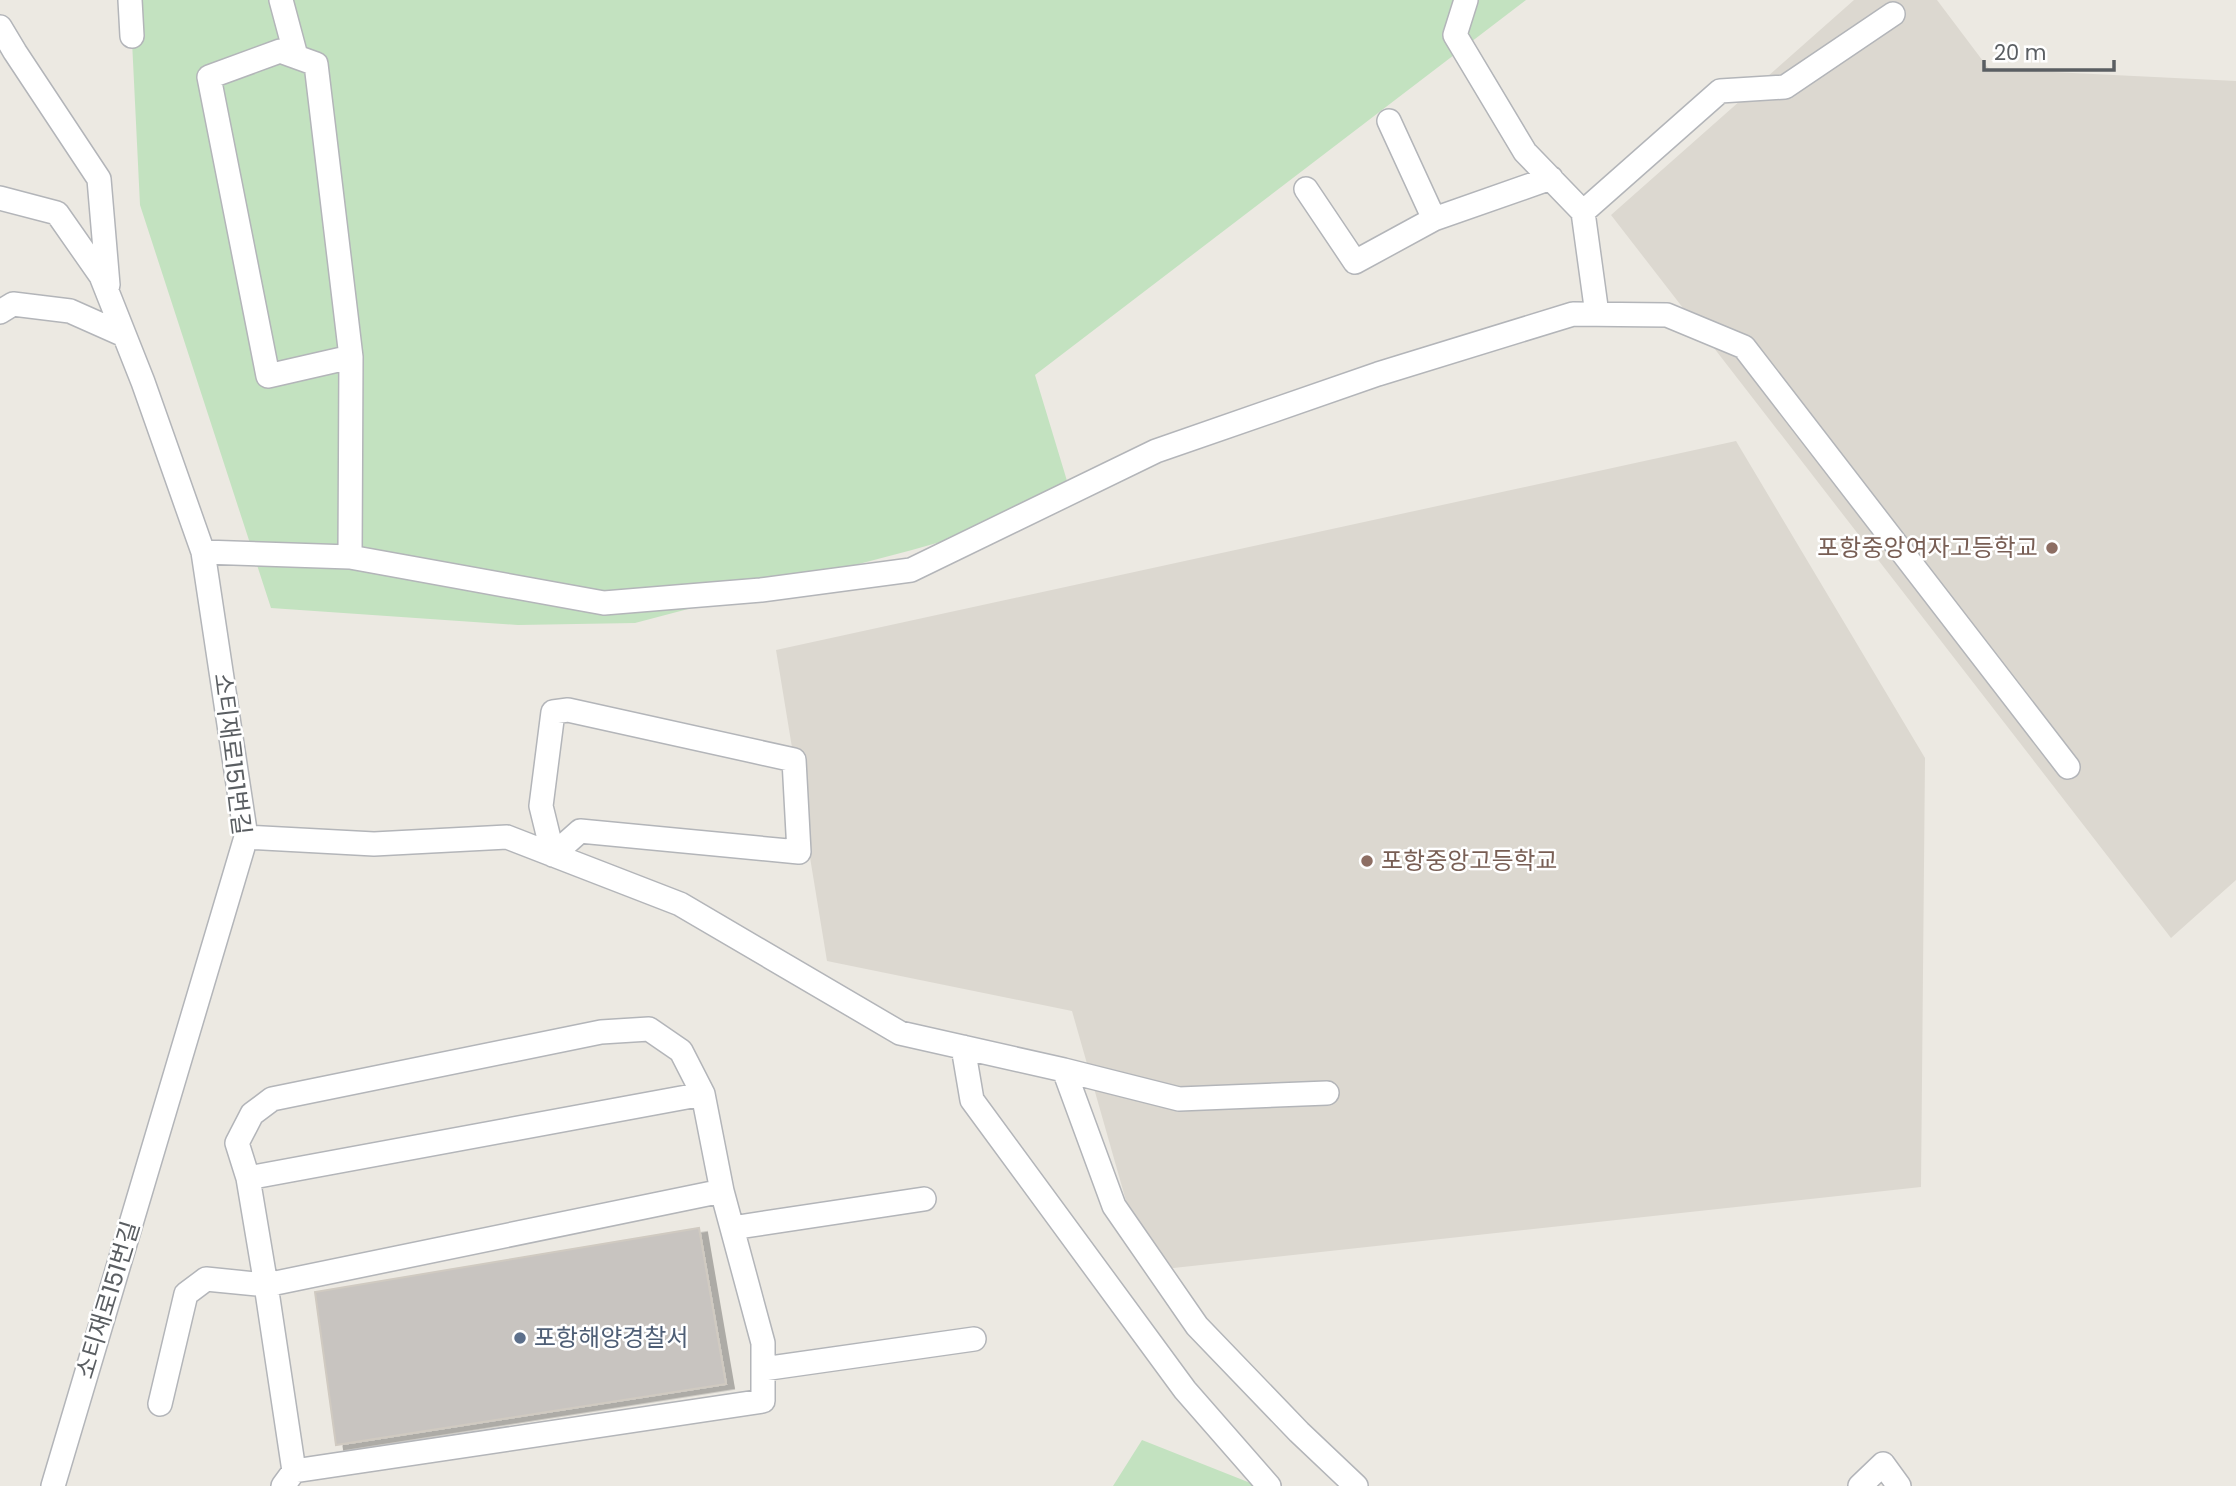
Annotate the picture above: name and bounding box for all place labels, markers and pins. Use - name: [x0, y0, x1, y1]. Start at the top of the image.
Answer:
- place label: 포항중앙여자고등학교: [1817, 531, 2038, 564]
- marker: 포항중앙여자고등학교: [2044, 540, 2060, 556]
- place label: 포항중앙고등학교: [1381, 844, 1558, 877]
- marker: 포항중앙고등학교: [1359, 853, 1375, 869]
- place label: 포항해양경찰서: [534, 1321, 689, 1354]
- marker: 포항해양경찰서: [512, 1330, 528, 1346]

